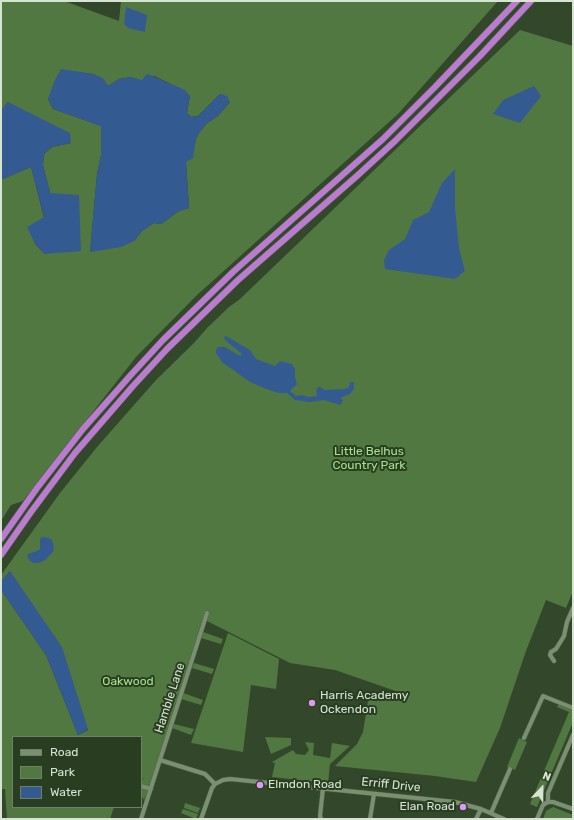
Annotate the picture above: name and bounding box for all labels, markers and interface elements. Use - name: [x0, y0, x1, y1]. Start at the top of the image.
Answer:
- park label: Little Belhus Country Park: [332, 445, 406, 473]
- street label: Hamble Lane: [152, 661, 188, 735]
- park label: Oakwood: [102, 675, 154, 689]
- place label: Harris Academy Ockendon: [320, 689, 408, 717]
- marker: Harris Academy Ockendon: [307, 698, 317, 708]
- legend: [12, 736, 142, 808]
- text: Road: [50, 745, 78, 759]
- text: Park: [50, 765, 75, 779]
- north arrow: [522, 768, 562, 808]
- text: N: [541, 769, 553, 784]
- street label: Erriff Drive: [361, 775, 421, 795]
- place label: Elmdon Road: [268, 778, 342, 792]
- marker: Elmdon Road: [255, 780, 265, 790]
- text: Water: [50, 785, 82, 799]
- place label: Elan Road: [400, 800, 455, 814]
- marker: Elan Road: [458, 802, 468, 812]

